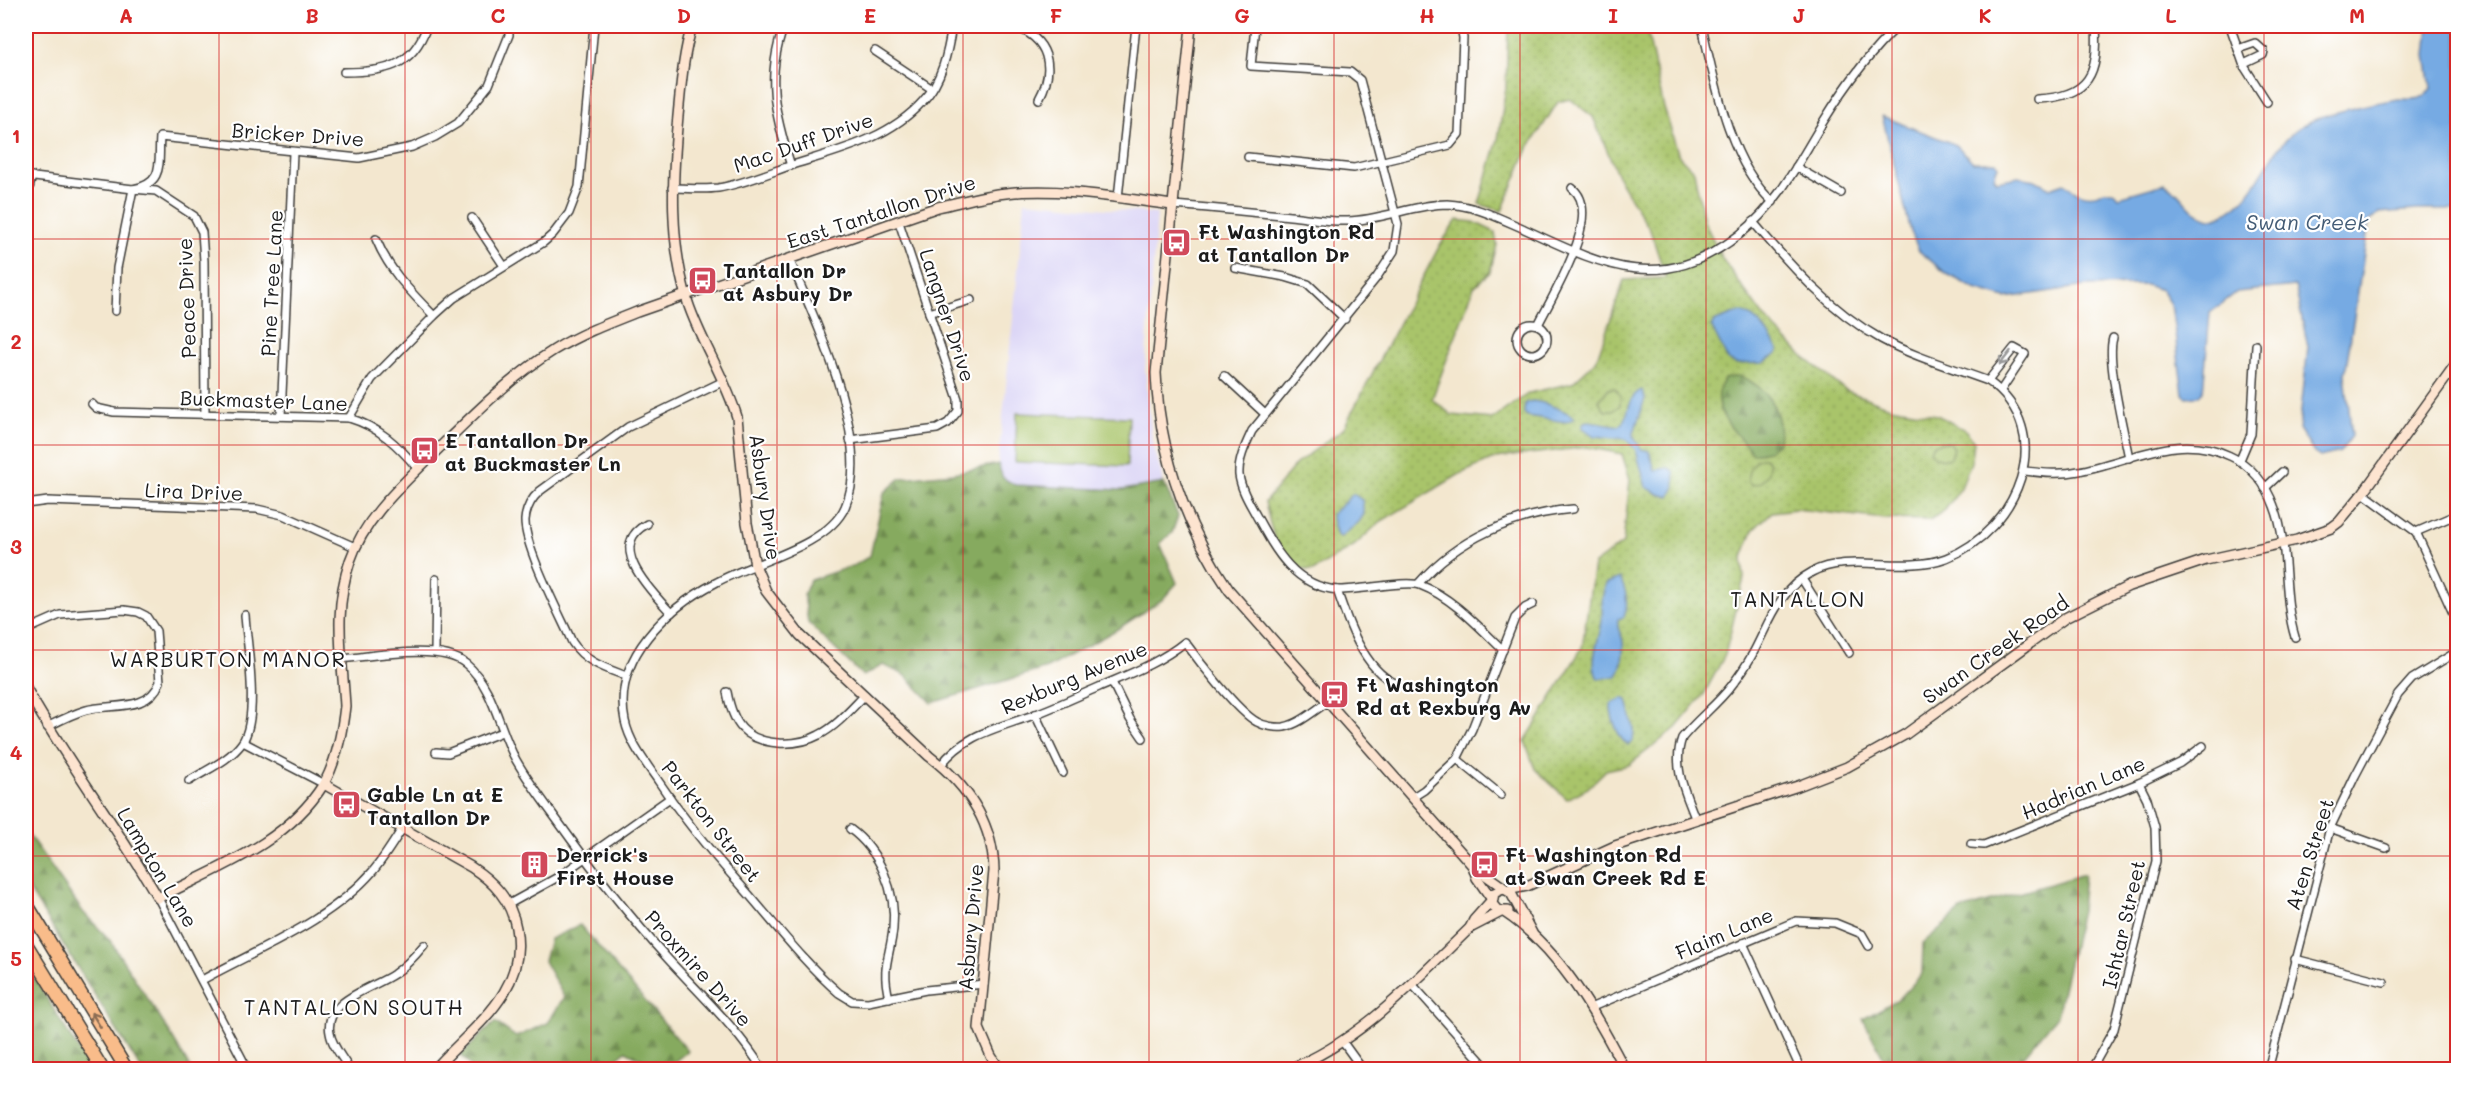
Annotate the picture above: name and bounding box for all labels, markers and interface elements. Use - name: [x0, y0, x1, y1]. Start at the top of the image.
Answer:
- text: A: [119, 2, 133, 28]
- text: B: [305, 2, 319, 28]
- text: C: [491, 2, 506, 28]
- text: D: [677, 2, 691, 28]
- text: E: [864, 2, 876, 28]
- text: F: [1050, 2, 1063, 28]
- text: G: [1234, 2, 1250, 28]
- text: H: [1419, 2, 1435, 28]
- text: I: [1608, 2, 1618, 28]
- text: J: [1792, 2, 1806, 28]
- text: K: [1978, 2, 1992, 28]
- text: L: [2165, 2, 2177, 28]
- text: M: [2349, 2, 2365, 28]
- street label: Mac Duff Drive: [730, 106, 876, 178]
- street label: Bricker Drive: [231, 116, 365, 152]
- text: 1: [12, 122, 20, 148]
- street label: East Tantallon Drive: [783, 168, 979, 254]
- water label: Swan Creek: [2246, 208, 2369, 235]
- street label: Pine Tree Lane: [254, 209, 288, 357]
- place label: Ft Washington Rd at Tantallon Dr: [1198, 218, 1375, 267]
- bus stop icon: Ft Washington Rd at Tantallon Dr: [1161, 226, 1193, 258]
- street label: Peace Drive: [171, 237, 201, 359]
- street label: Langner Drive: [914, 245, 982, 385]
- place label: Tantallon Dr at Asbury Dr: [723, 257, 853, 306]
- bus stop icon: Tantallon Dr at Asbury Dr: [686, 265, 718, 297]
- text: 2: [10, 328, 22, 354]
- one-way arrow: [1999, 350, 2012, 366]
- street label: Buckmaster Lane: [180, 384, 348, 416]
- place label: E Tantallon Dr at Buckmaster Ln: [445, 427, 621, 476]
- street label: Asbury Drive: [744, 432, 788, 562]
- bus stop icon: E Tantallon Dr at Buckmaster Ln: [408, 435, 440, 467]
- street label: Lira Drive: [144, 476, 244, 506]
- text: 3: [10, 533, 22, 559]
- district label: TANTALLON: [1730, 585, 1866, 612]
- street label: Swan Creek Road: [1917, 589, 2073, 709]
- street label: Rexburg Avenue: [997, 634, 1151, 720]
- district label: WARBURTON MANOR: [110, 645, 346, 672]
- place label: Ft Washington Rd at Rexburg Av: [1356, 671, 1531, 720]
- bus stop icon: Ft Washington Rd at Rexburg Av: [1319, 679, 1351, 711]
- text: 4: [10, 739, 23, 765]
- street label: Hadrian Lane: [2017, 749, 2149, 825]
- street label: Parkton Street: [656, 755, 768, 887]
- place label: Gable Ln at E Tantallon Dr: [367, 781, 503, 830]
- bus stop icon: Gable Ln at E Tantallon Dr: [330, 789, 362, 821]
- street label: Aten Street: [2279, 795, 2339, 913]
- street label: Lampton Lane: [112, 802, 204, 932]
- place label: Derrick's First House: [556, 841, 674, 890]
- place label: Ft Washington Rd at Swan Creek Rd E: [1505, 841, 1706, 890]
- building icon: Derrick's First House: [519, 849, 551, 881]
- bus stop icon: Ft Washington Rd at Swan Creek Rd E: [1468, 849, 1500, 881]
- street label: Ishtar Street: [2096, 857, 2150, 991]
- street label: Asbury Drive: [952, 863, 988, 991]
- street label: Flaim Lane: [1671, 901, 1777, 965]
- street label: Proxmire Drive: [640, 904, 758, 1032]
- text: 5: [10, 945, 22, 971]
- district label: TANTALLON SOUTH: [244, 993, 464, 1020]
- one-way arrow: [90, 1012, 102, 1029]

